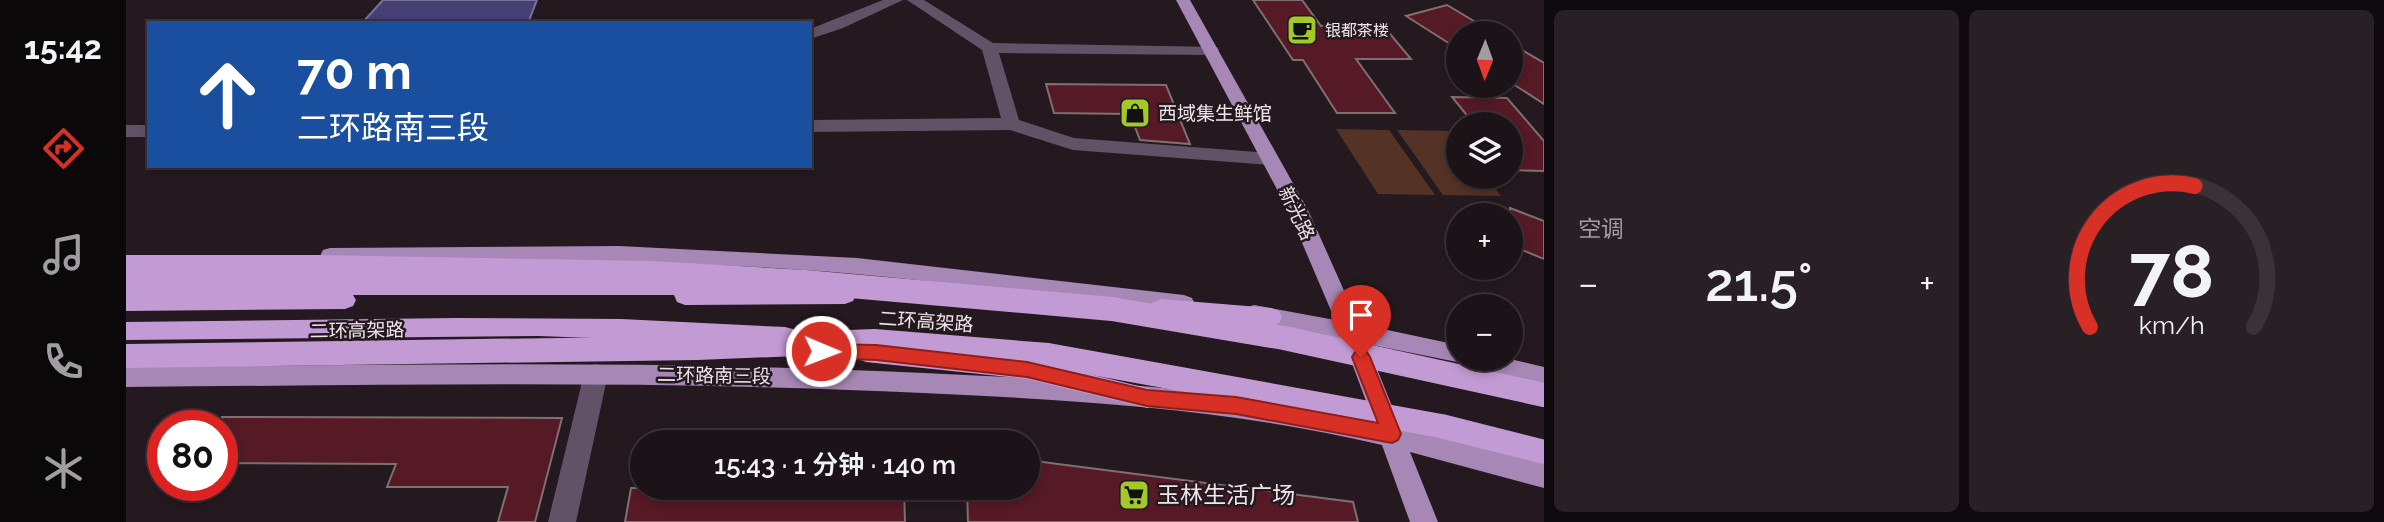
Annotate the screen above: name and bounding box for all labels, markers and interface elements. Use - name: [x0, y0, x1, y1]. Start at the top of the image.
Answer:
- cafe icon: 银都茶楼: [1285, 13, 1319, 47]
- place label: 银都茶楼: [1325, 21, 1389, 40]
- north arrow: [1446, 21, 1522, 98]
- map controls: [1446, 21, 1523, 371]
- text: 15:42: [24, 29, 102, 66]
- text: 70 m: [297, 43, 412, 100]
- icon: ahead: [182, 49, 273, 140]
- shop icon: 西域集生鲜馆: [1118, 96, 1152, 130]
- place label: 西域集生鲜馆: [1158, 102, 1272, 124]
- text: 二环路南三段: [297, 109, 489, 146]
- button: layers: [1446, 112, 1523, 189]
- icon: directions: [39, 124, 88, 173]
- street label: 新光路: [1275, 183, 1319, 243]
- button: +: [1446, 203, 1523, 280]
- text: 空调: [1578, 215, 1624, 242]
- text: 78: [2129, 229, 2214, 314]
- icon: music: [39, 230, 88, 279]
- text: 21.5°: [1705, 252, 1812, 313]
- text: −: [1578, 261, 1598, 306]
- text: +: [1919, 261, 1935, 306]
- pin: [1331, 285, 1391, 357]
- button: −: [1446, 294, 1523, 371]
- icon: arrive: [1342, 296, 1380, 334]
- street label: 二环高架路: [878, 307, 974, 335]
- text: km/h: [2139, 310, 2204, 340]
- position arrow: [784, 314, 858, 388]
- street label: 二环高架路: [309, 318, 405, 342]
- icon: phone: [39, 337, 88, 386]
- street label: 二环路南三段: [657, 363, 771, 387]
- speed limit sign: 80: [147, 410, 238, 501]
- icon: climate: [39, 444, 88, 493]
- text: 15:43 · 1 分钟 · 140 m: [714, 450, 956, 480]
- supermarket icon: 玉林生活广场: [1117, 478, 1151, 512]
- place label: 玉林生活广场: [1157, 481, 1295, 508]

